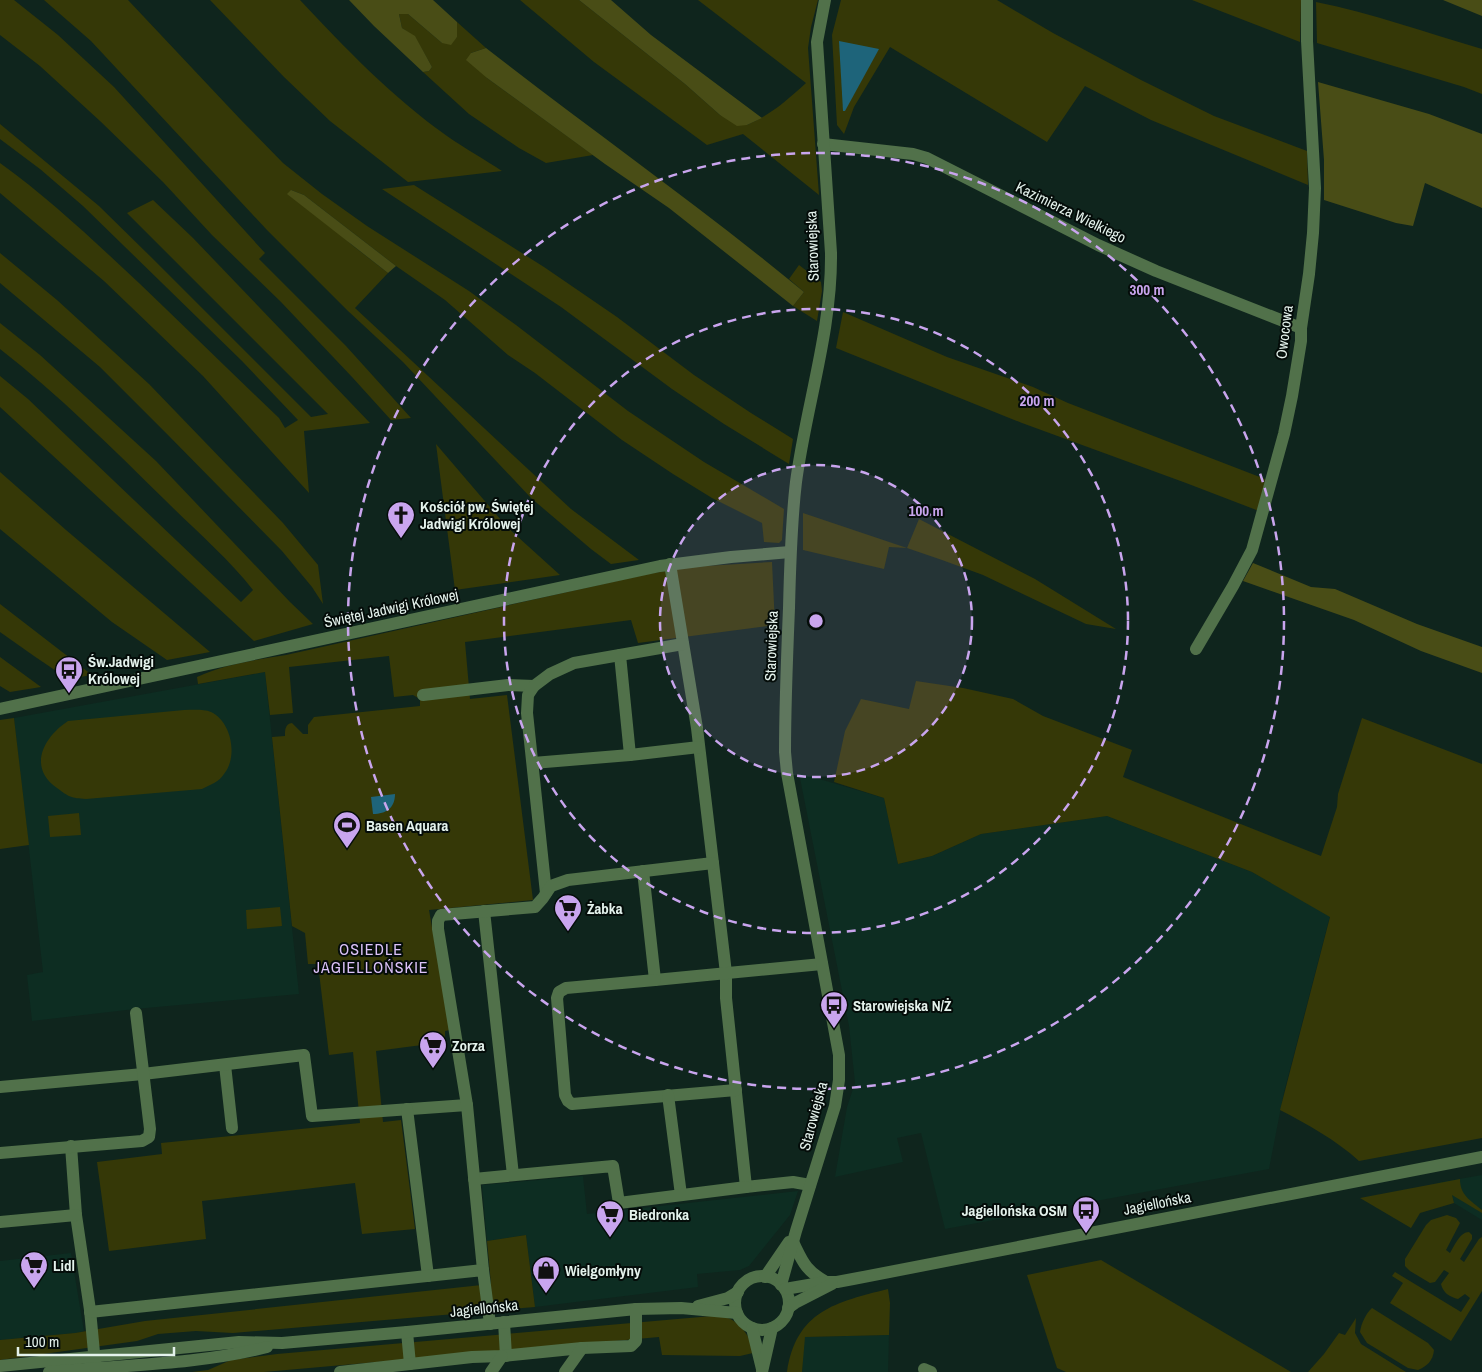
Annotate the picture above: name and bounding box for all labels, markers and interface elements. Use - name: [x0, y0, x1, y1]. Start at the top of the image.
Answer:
- street label: Kazimierza Wielkiego: [1012, 176, 1130, 248]
- street label: Starowiejska: [800, 210, 824, 282]
- text: 300 m: [1130, 279, 1164, 300]
- street label: Owocowa: [1270, 304, 1298, 360]
- text: 200 m: [1020, 390, 1054, 411]
- place label: Kościół pw. Świętej Jadwigi Królowej: [420, 496, 534, 534]
- church icon: Kościół pw. Świętej Jadwigi Królowej: [386, 500, 416, 539]
- text: 100 m: [909, 500, 943, 521]
- street label: Świętej Jadwigi Królowej: [322, 584, 460, 632]
- street label: Starowiejska: [759, 610, 783, 682]
- centre of rings: [807, 612, 825, 630]
- place label: Św.Jadwigi Królowej: [88, 651, 154, 689]
- bus stop icon: Św.Jadwigi Królowej: [54, 655, 84, 694]
- sports icon: Basen Aquara: [332, 810, 362, 849]
- place label: Basen Aquara: [366, 815, 448, 836]
- supermarket icon: Żabka: [553, 893, 583, 932]
- place label: Żabka: [587, 898, 623, 919]
- district label: OSIEDLE JAGIELLOŃSKIE: [313, 938, 429, 978]
- bus stop icon: Starowiejska N/Ż: [819, 990, 849, 1029]
- place label: Starowiejska N/Ż: [853, 995, 952, 1016]
- supermarket icon: Zorza: [418, 1030, 448, 1069]
- place label: Zorza: [452, 1035, 485, 1056]
- street label: Starowiejska: [794, 1079, 832, 1153]
- street label: Jagiellońska: [1121, 1186, 1193, 1220]
- bus stop icon: Jagiellońska OSM: [1071, 1195, 1101, 1234]
- supermarket icon: Biedronka: [595, 1199, 625, 1238]
- place label: Jagiellońska OSM: [962, 1200, 1067, 1221]
- place label: Biedronka: [629, 1204, 689, 1225]
- supermarket icon: Lidl: [19, 1250, 49, 1289]
- place label: Lidl: [53, 1255, 75, 1276]
- shop icon: Wielgomłyny: [531, 1255, 561, 1294]
- place label: Wielgomłyny: [565, 1260, 641, 1281]
- street label: Jagiellońska: [449, 1294, 519, 1322]
- scale bar: [18, 1324, 174, 1356]
- text: 100 m: [25, 1331, 59, 1352]

